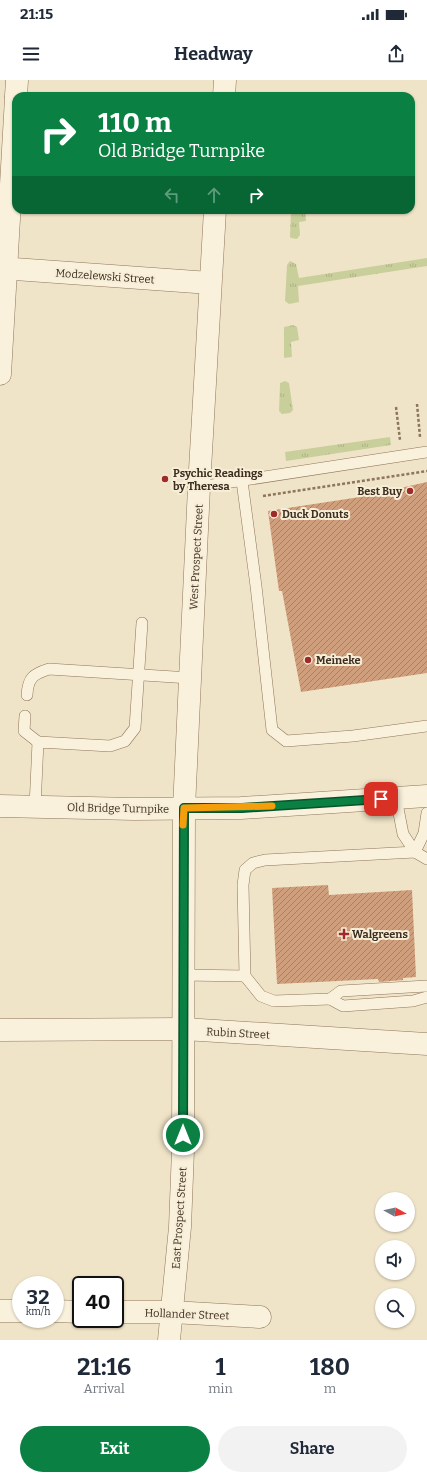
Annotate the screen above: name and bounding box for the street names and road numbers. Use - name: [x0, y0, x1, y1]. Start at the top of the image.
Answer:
- street label: Modzelewski Street: [55, 267, 155, 286]
- street label: West Prospect Street: [187, 504, 206, 610]
- street label: Old Bridge Turnpike: [67, 801, 169, 816]
- street label: Rubin Street: [206, 1025, 270, 1042]
- street label: East Prospect Street: [169, 1167, 190, 1269]
- street label: Hollander Street: [144, 1307, 230, 1322]

